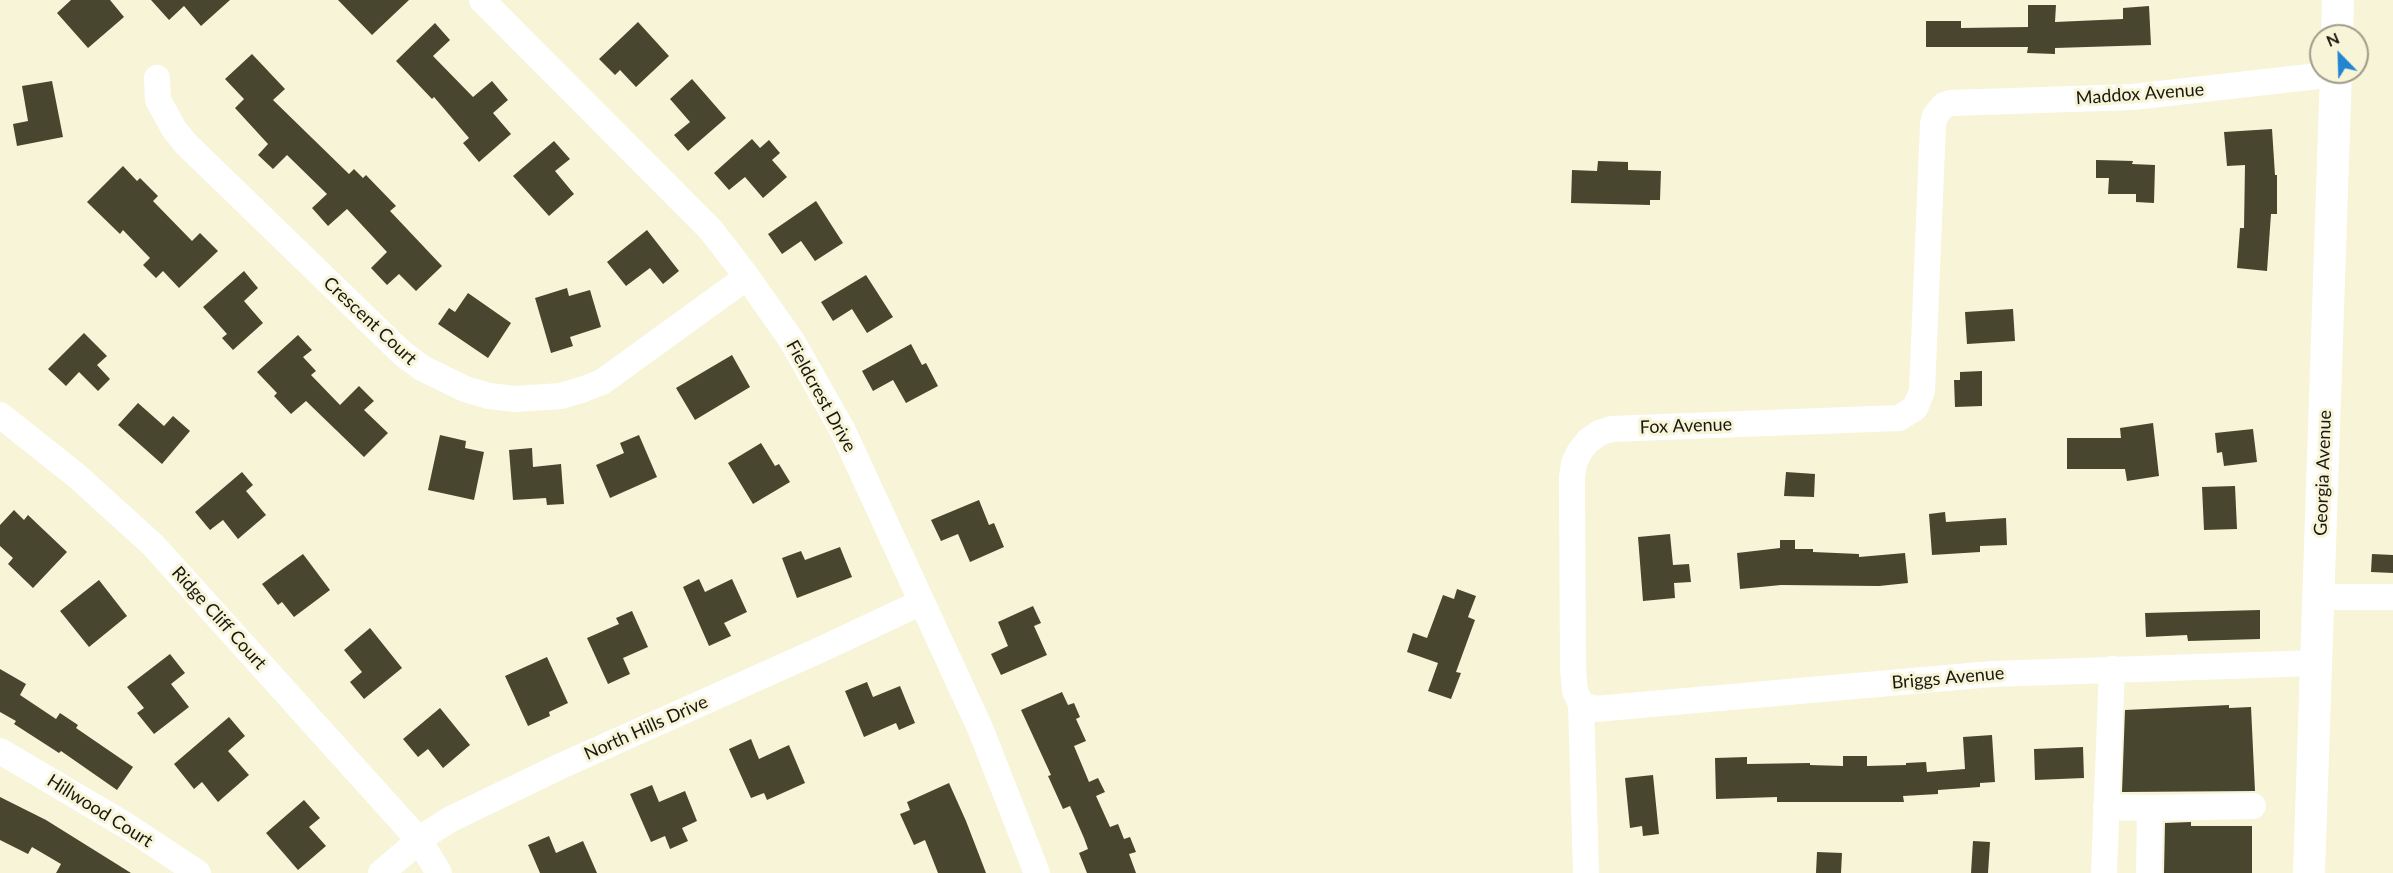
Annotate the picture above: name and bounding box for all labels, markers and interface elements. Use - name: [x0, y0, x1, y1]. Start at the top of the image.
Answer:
- north arrow: [2309, 24, 2369, 84]
- text: N: [2323, 28, 2342, 50]
- street label: Maddox Avenue: [2075, 79, 2205, 109]
- street label: Crescent Court: [319, 272, 421, 370]
- street label: Fieldcrest Drive: [781, 336, 861, 456]
- street label: Georgia Avenue: [2310, 410, 2336, 536]
- street label: Fox Avenue: [1639, 414, 1733, 438]
- street label: Ridge Cliff Court: [167, 562, 271, 674]
- street label: Briggs Avenue: [1891, 662, 2005, 694]
- street label: North Hills Drive: [581, 691, 711, 765]
- street label: Hillwood Court: [43, 770, 157, 852]

